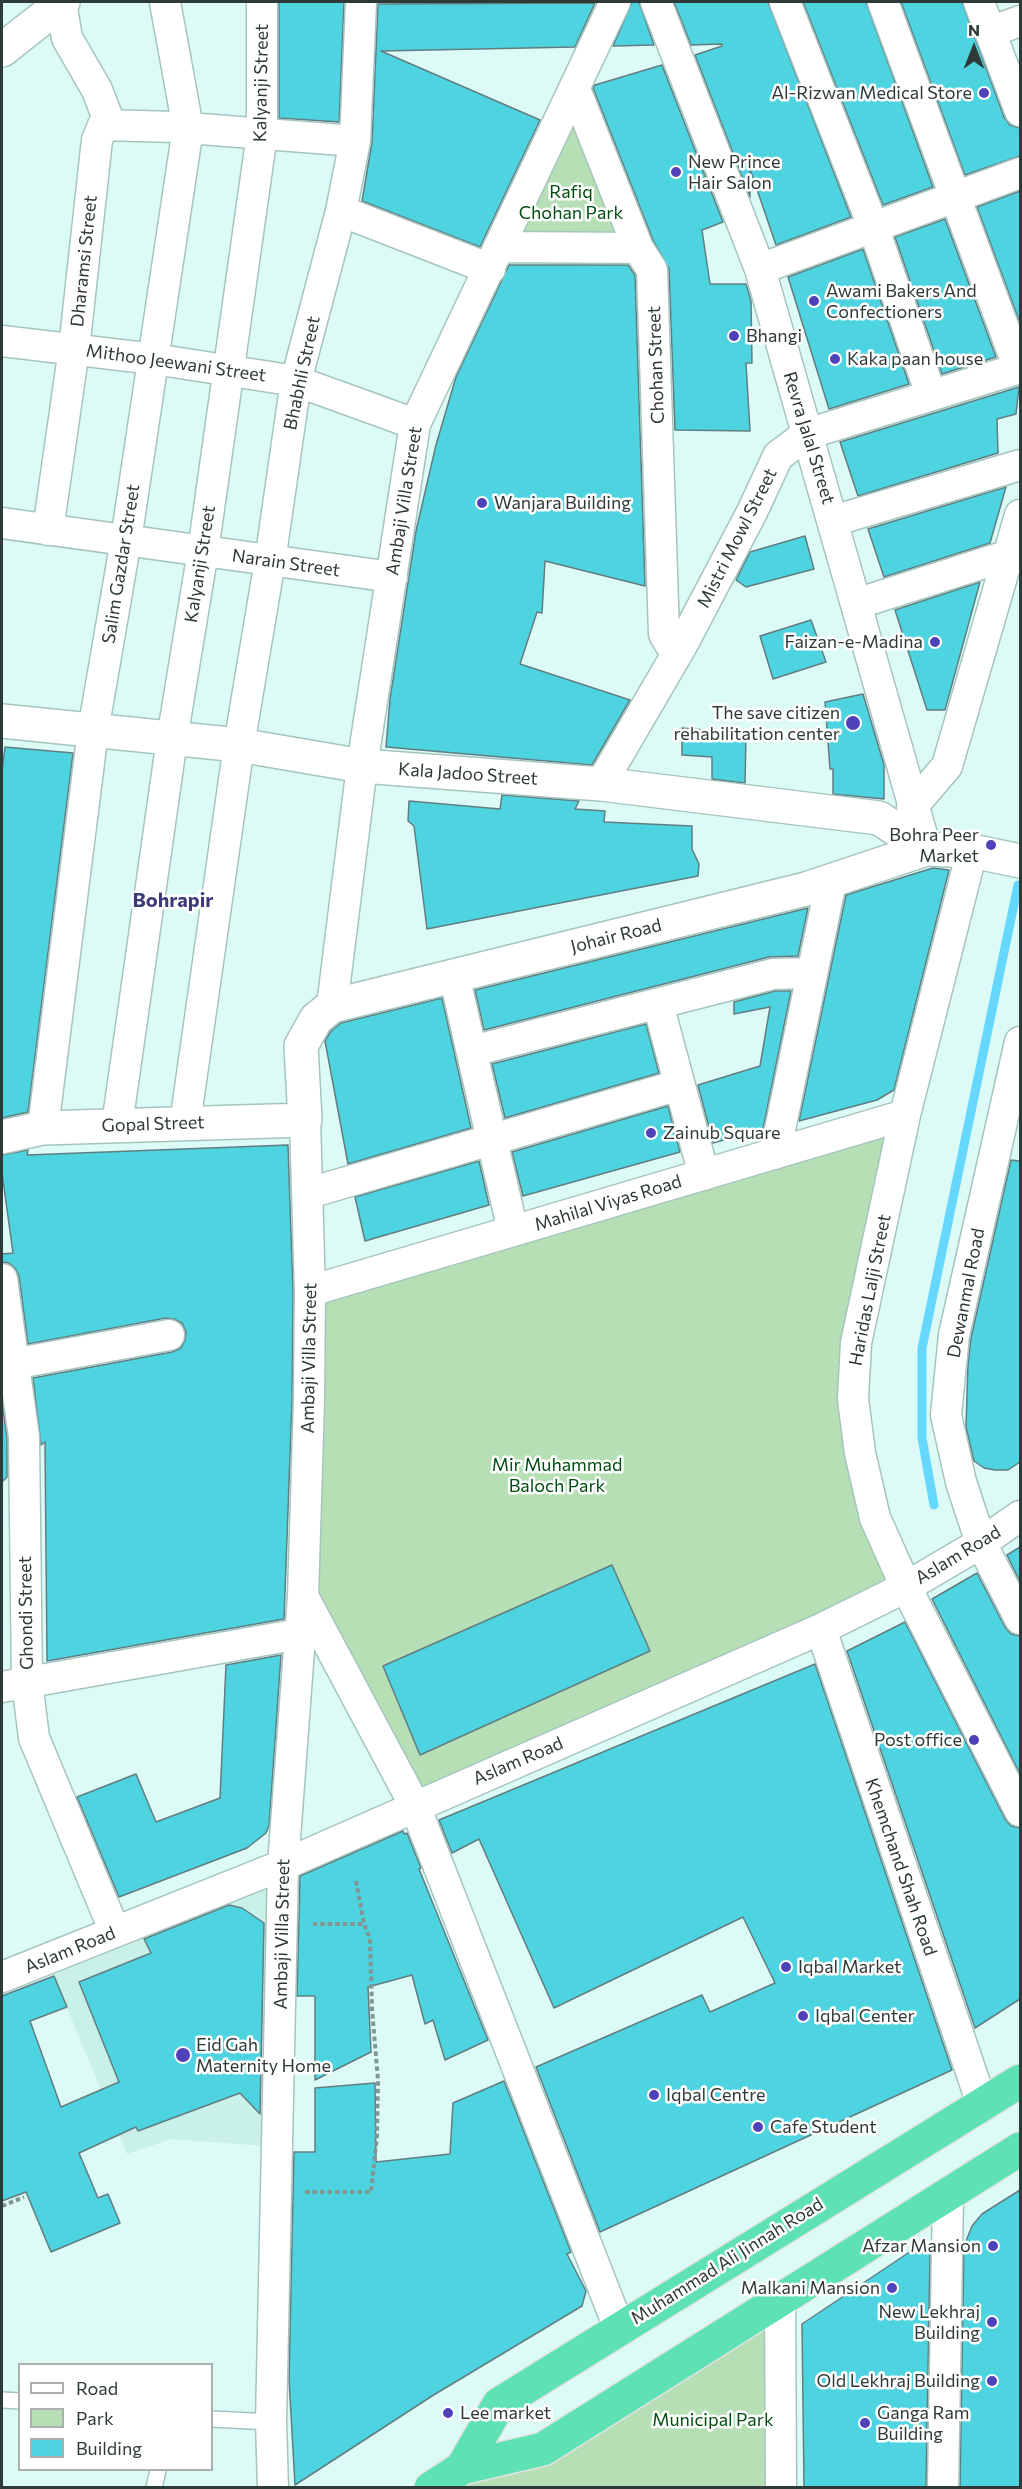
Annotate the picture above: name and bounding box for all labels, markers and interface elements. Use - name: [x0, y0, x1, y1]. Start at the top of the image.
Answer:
- north arrow: [944, 18, 1004, 78]
- text: N: [968, 20, 980, 39]
- street label: Kalyanji Street: [249, 24, 273, 142]
- place label: Al-Rizwan Medical Store: [772, 82, 972, 104]
- marker: Al-Rizwan Medical Store: [977, 86, 991, 100]
- place label: New Prince Hair Salon: [688, 151, 781, 194]
- marker: New Prince Hair Salon: [669, 165, 683, 179]
- park label: Rafiq Chohan Park: [519, 181, 623, 224]
- street label: Dharamsi Street: [66, 194, 102, 328]
- place label: Awami Bakers And Confectioners: [826, 280, 977, 322]
- marker: Awami Bakers And Confectioners: [807, 294, 821, 308]
- street label: Chohan Street: [643, 306, 669, 424]
- street label: Bhabhli Street: [279, 314, 325, 432]
- place label: Bhangi: [746, 325, 802, 347]
- marker: Bhangi: [727, 329, 741, 343]
- street label: Mithoo Jeewani Street: [85, 340, 267, 386]
- place label: Kaka paan house: [847, 348, 983, 370]
- marker: Kaka paan house: [828, 352, 842, 366]
- street label: Revra Jalal Street: [779, 369, 839, 507]
- street label: Ambaji Villa Street: [382, 425, 426, 577]
- street label: Mistri Mowl Street: [693, 465, 781, 611]
- street label: Salim Gazdar Street: [98, 483, 144, 645]
- place label: Wanjara Building: [494, 492, 631, 514]
- marker: Wanjara Building: [475, 496, 489, 510]
- street label: Kalyanji Street: [180, 504, 220, 624]
- street label: Narain Street: [231, 545, 341, 581]
- place label: Faizan-e-Madina: [784, 631, 923, 653]
- marker: Faizan-e-Madina: [928, 635, 942, 649]
- place label: The save citizen rehabilitation center: [673, 702, 840, 744]
- marker: The save citizen rehabilitation center: [844, 714, 862, 732]
- street label: Kala Jadoo Street: [398, 758, 538, 790]
- place label: Bohra Peer Market: [889, 824, 979, 866]
- marker: Bohra Peer Market: [984, 838, 998, 852]
- district label: Bohrapir: [132, 888, 214, 912]
- street label: Johair Road: [568, 914, 664, 958]
- street label: Gopal Street: [101, 1111, 205, 1137]
- place label: Zainub Square: [663, 1122, 781, 1144]
- marker: Zainub Square: [644, 1126, 658, 1140]
- street label: Mahilal Viyas Road: [532, 1170, 684, 1236]
- street label: Haridas Lalji Street: [845, 1212, 895, 1368]
- street label: Dewanmal Road: [943, 1226, 989, 1360]
- street label: Ambaji Villa Street: [297, 1282, 321, 1434]
- park label: Mir Muhammad Baloch Park: [492, 1454, 622, 1496]
- street label: Aslam Road: [911, 1521, 1005, 1589]
- street label: Ghondi Street: [14, 1556, 38, 1670]
- place label: Post office: [874, 1729, 962, 1751]
- street label: Aslam Road: [470, 1732, 566, 1790]
- marker: Post office: [967, 1733, 981, 1747]
- street label: Khemchand Shah Road: [860, 1775, 942, 1959]
- street label: Ambaji Villa Street: [270, 1858, 294, 2010]
- street label: Aslam Road: [22, 1922, 118, 1978]
- place label: Iqbal Market: [798, 1956, 901, 1978]
- marker: Iqbal Market: [779, 1960, 793, 1974]
- place label: Iqbal Center: [815, 2005, 915, 2027]
- marker: Iqbal Center: [796, 2009, 810, 2023]
- place label: Eid Gah Maternity Home: [196, 2034, 331, 2076]
- marker: Eid Gah Maternity Home: [174, 2046, 192, 2064]
- place label: Iqbal Centre: [666, 2084, 766, 2106]
- marker: Iqbal Centre: [647, 2088, 661, 2102]
- place label: Cafe Student: [770, 2116, 877, 2138]
- marker: Cafe Student: [751, 2120, 765, 2134]
- street label: Muhammad Ali Jinnah Road: [627, 2193, 827, 2329]
- place label: Afzar Mansion: [862, 2235, 981, 2257]
- marker: Afzar Mansion: [986, 2239, 1000, 2253]
- place label: Malkani Mansion: [741, 2277, 880, 2299]
- marker: Malkani Mansion: [885, 2281, 899, 2295]
- place label: New Lekhraj Building: [878, 2301, 980, 2344]
- marker: New Lekhraj Building: [985, 2315, 999, 2329]
- legend: [18, 2363, 213, 2471]
- place label: Old Lekhraj Building: [817, 2370, 980, 2392]
- marker: Old Lekhraj Building: [985, 2374, 999, 2388]
- text: Road: [76, 2377, 118, 2399]
- place label: Lee market: [460, 2402, 551, 2424]
- place label: Ganga Ram Building: [877, 2402, 970, 2444]
- marker: Lee market: [441, 2406, 455, 2420]
- text: Park: [76, 2407, 114, 2429]
- park label: Municipal Park: [652, 2409, 774, 2431]
- marker: Ganga Ram Building: [858, 2416, 872, 2430]
- text: Building: [76, 2437, 142, 2459]

